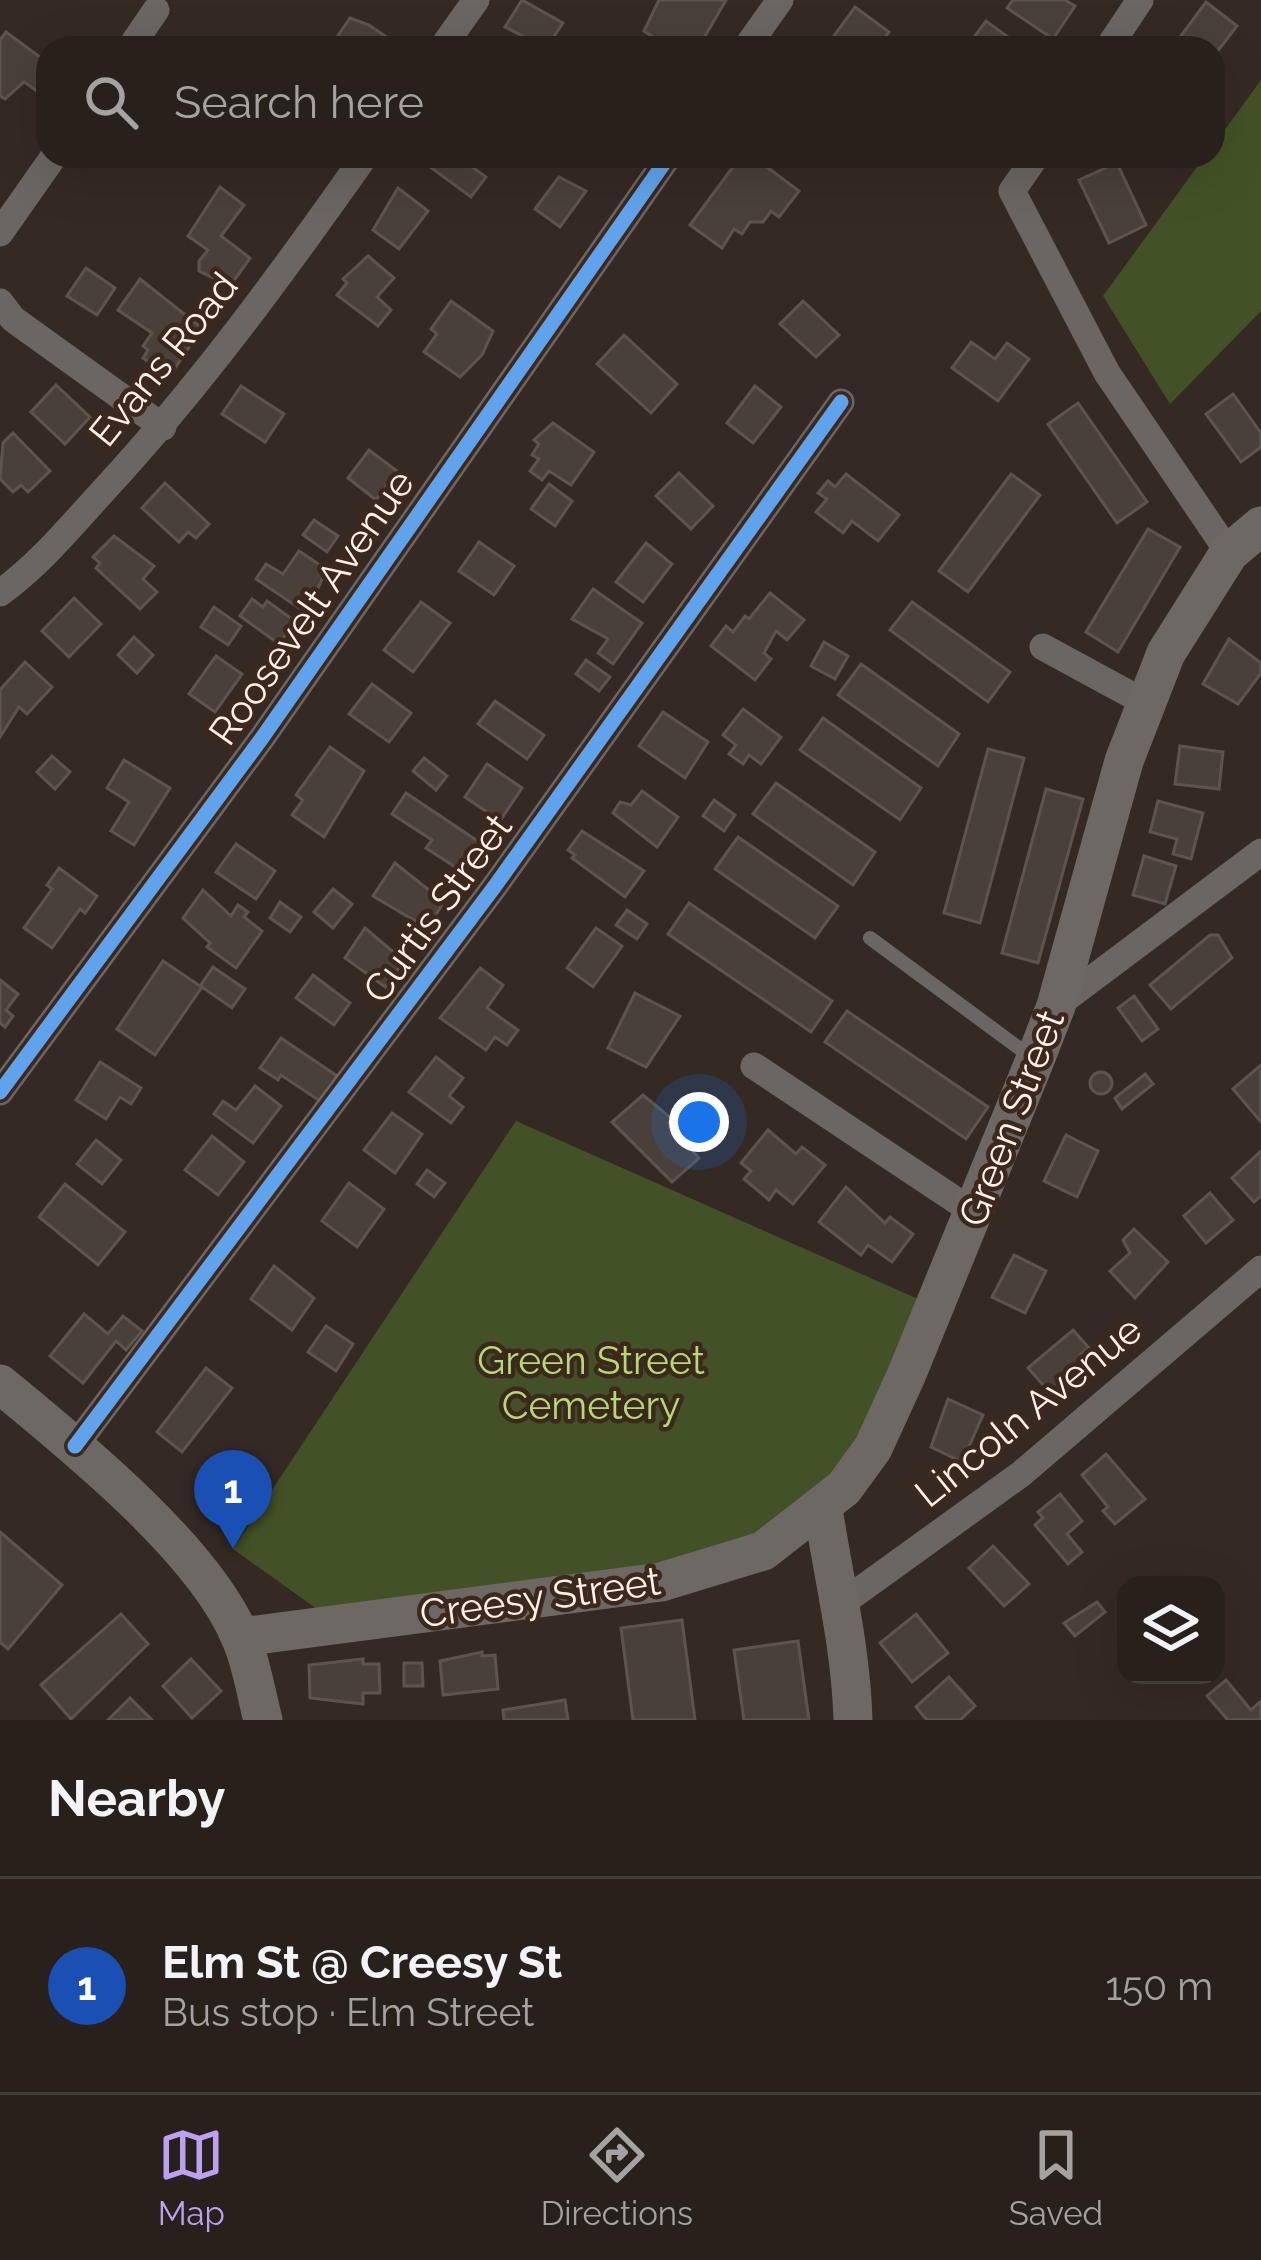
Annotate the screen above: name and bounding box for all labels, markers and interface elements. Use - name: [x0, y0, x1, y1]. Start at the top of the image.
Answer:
- search box: [36, 36, 1225, 168]
- icon: search: [78, 69, 144, 135]
- text: Search here: [174, 76, 424, 129]
- street label: Evans Road: [79, 263, 247, 455]
- street label: Roosevelt Avenue: [199, 461, 423, 753]
- street label: Curtis Street: [353, 805, 521, 1011]
- street label: Green Street: [949, 1004, 1073, 1232]
- your location: [669, 1092, 729, 1152]
- street label: Lincoln Avenue: [906, 1306, 1150, 1516]
- park label: Green Street Cemetery: [477, 1337, 705, 1428]
- pin: 1: [194, 1450, 272, 1549]
- street label: Creesy Street: [417, 1557, 663, 1637]
- map controls: [1117, 1576, 1225, 1684]
- button: layers: [1117, 1576, 1225, 1684]
- text: Nearby: [48, 1768, 225, 1828]
- text: Elm St @ Creesy St: [162, 1936, 562, 1989]
- text: 1: [77, 1963, 97, 2009]
- text: 150 m: [1105, 1963, 1213, 2009]
- text: Bus stop · Elm Street: [162, 1989, 534, 2035]
- tab: Map: [158, 2122, 225, 2233]
- tab: Directions: [541, 2122, 693, 2233]
- tab: Saved: [1009, 2122, 1103, 2233]

